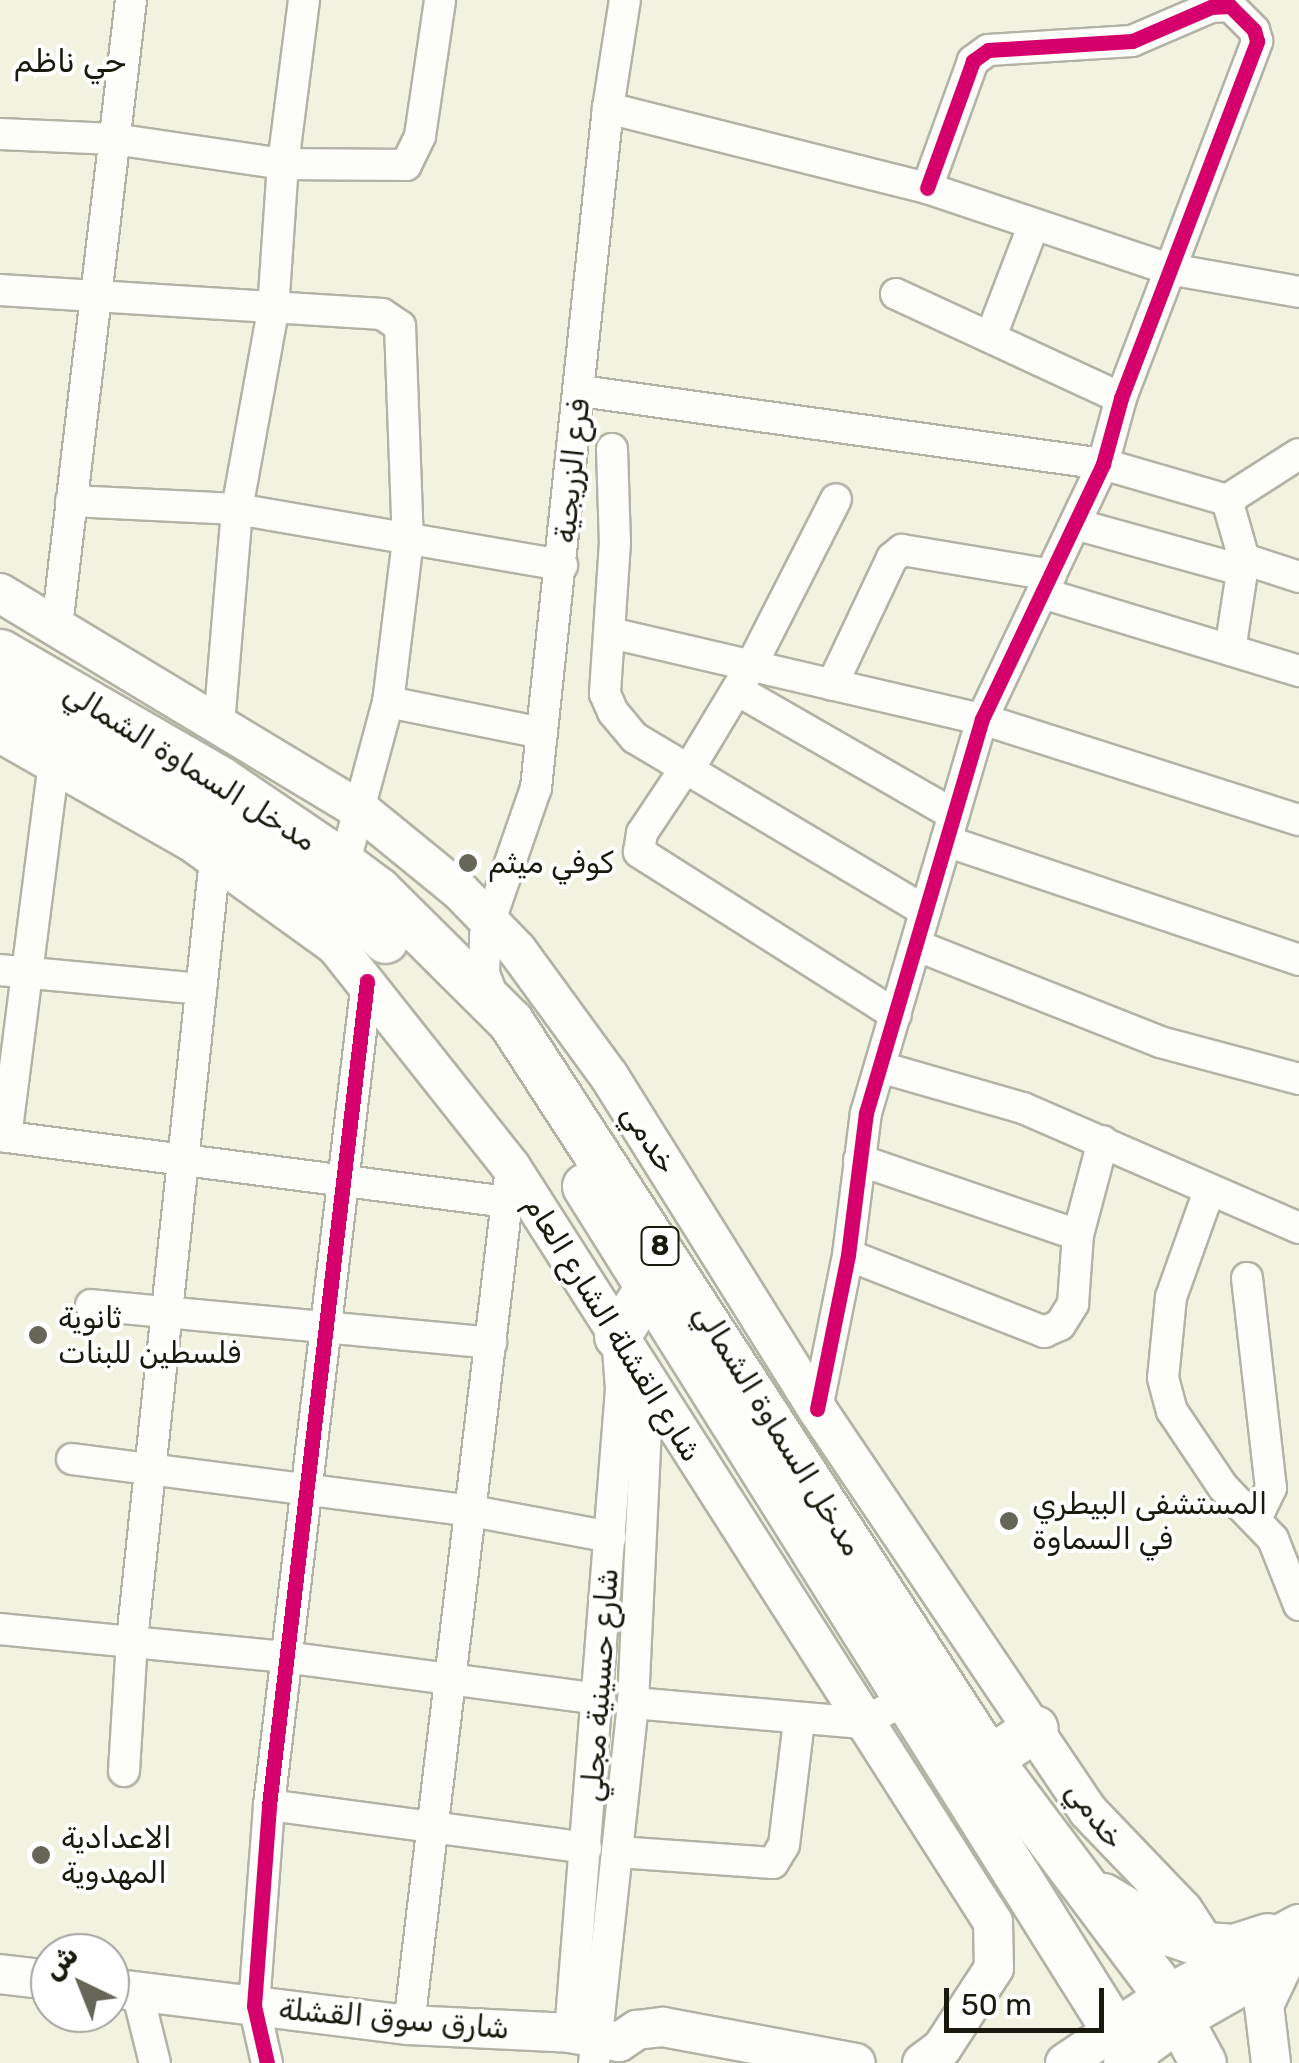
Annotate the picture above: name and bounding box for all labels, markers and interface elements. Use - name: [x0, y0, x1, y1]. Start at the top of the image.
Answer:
- district label: حي ناظم: [13, 42, 127, 80]
- street label: فرع الزريجية: [547, 397, 597, 545]
- street label: مدخل السماوة الشمالي: [57, 675, 323, 859]
- place label: كوفي ميثم: [488, 845, 614, 881]
- marker: كوفي ميثم: [457, 852, 479, 874]
- street label: خدمي: [613, 1097, 685, 1181]
- street label: شارع القشلة الشارع العام: [517, 1190, 709, 1468]
- road number: 8: [640, 1223, 680, 1269]
- street label: مدخل السماوة الشمالي: [686, 1297, 870, 1563]
- place label: ثانوية فلسطين للبنات: [58, 1300, 241, 1370]
- marker: ثانوية فلسطين للبنات: [27, 1324, 49, 1346]
- place label: المستشفى البيطري في السماوة: [1032, 1486, 1267, 1556]
- marker: المستشفى البيطري في السماوة: [996, 1508, 1022, 1534]
- street label: شارع حسينية مجلي: [574, 1567, 626, 1803]
- street label: خدمي: [1058, 1774, 1132, 1856]
- place label: الاعدادية المهدوية: [61, 1820, 172, 1890]
- marker: الاعدادية المهدوية: [30, 1844, 52, 1866]
- north arrow: [30, 1933, 130, 2033]
- text: ش: [36, 1938, 85, 1986]
- scale bar: [949, 1968, 1109, 2030]
- text: 50 m: [961, 1987, 1032, 2023]
- street label: شارق سوق القشلة: [277, 1991, 511, 2047]

